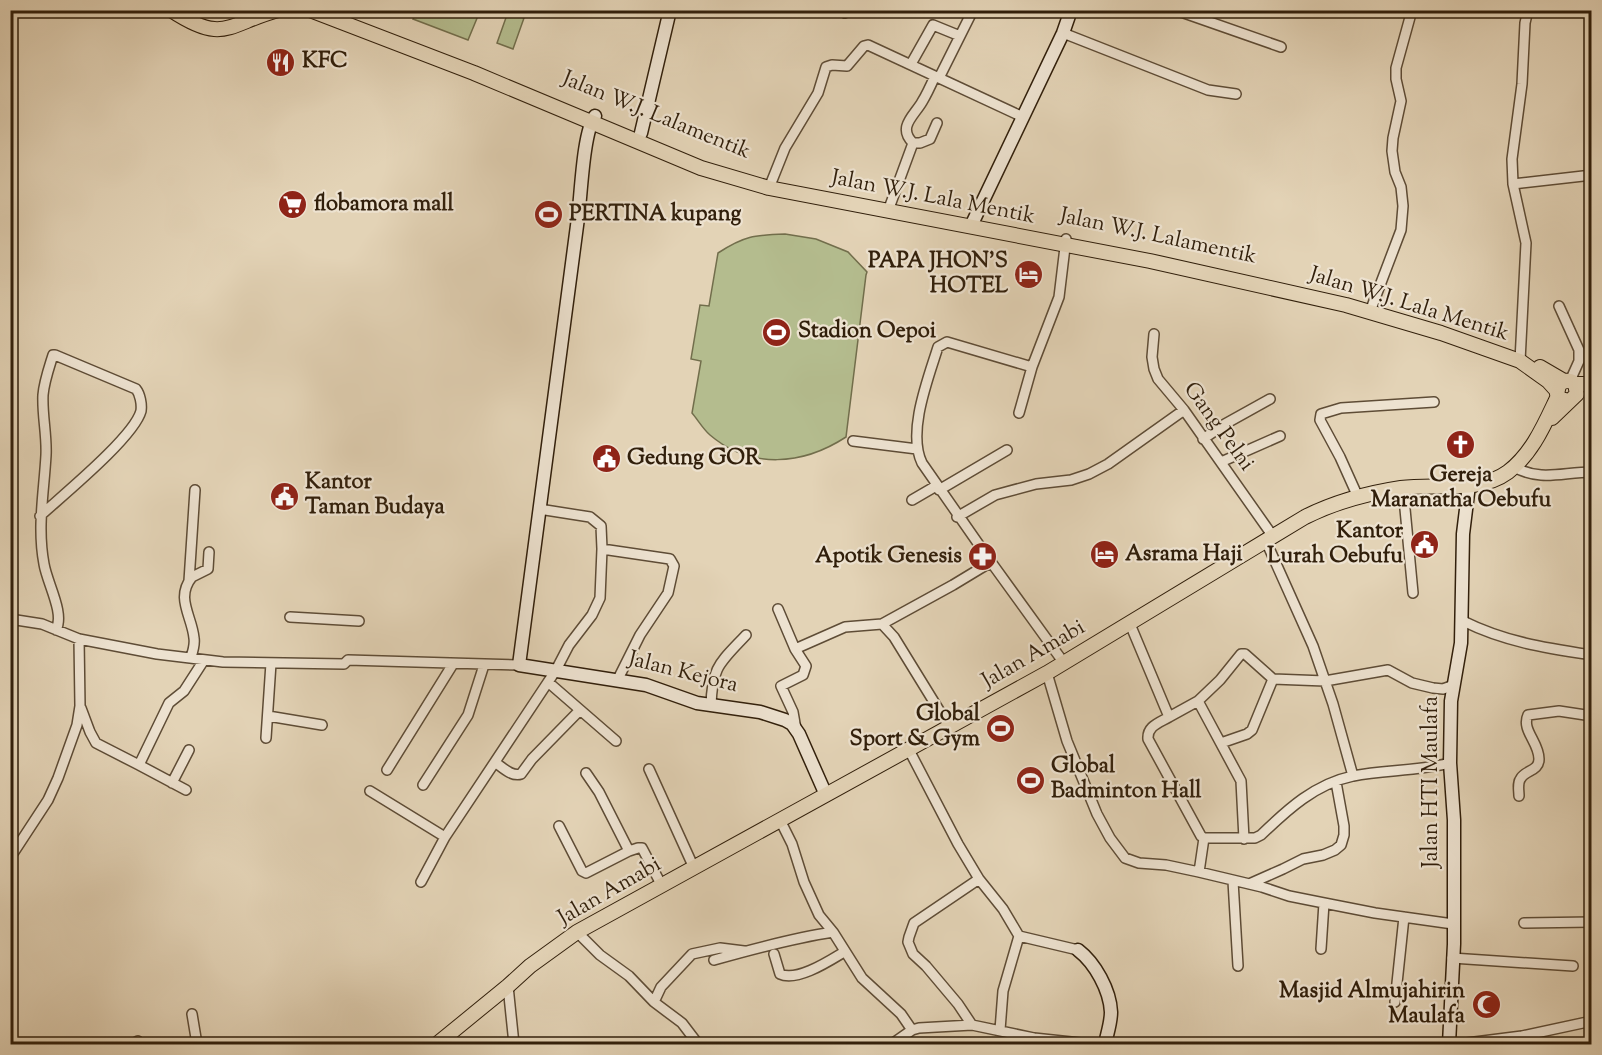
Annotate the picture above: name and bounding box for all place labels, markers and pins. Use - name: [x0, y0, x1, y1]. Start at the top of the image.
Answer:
- restaurant icon: KFC: [265, 46, 297, 78]
- place label: KFC: [302, 46, 348, 78]
- supermarket icon: flobamora mall: [277, 189, 309, 221]
- place label: flobamora mall: [314, 189, 454, 221]
- sports icon: PERTINA kupang: [532, 199, 564, 231]
- place label: PERTINA kupang: [569, 199, 741, 231]
- place label: PAPA JHON'S HOTEL: [868, 246, 1009, 303]
- hotel icon: PAPA JHON'S HOTEL: [1013, 259, 1045, 291]
- sports icon: Stadion Oepoi: [761, 316, 793, 348]
- place label: Stadion Oepoi: [798, 316, 937, 348]
- church icon: Gereja Maranatha Oebufu: [1445, 428, 1477, 460]
- public building icon: Gedung GOR: [590, 443, 622, 475]
- place label: Gedung GOR: [627, 443, 762, 475]
- place label: Gereja Maranatha Oebufu: [1371, 460, 1552, 517]
- place label: Kantor Taman Budaya: [305, 467, 445, 524]
- public building icon: Kantor Taman Budaya: [268, 480, 300, 512]
- place label: Kantor Lurah Oebufu: [1267, 516, 1404, 573]
- public building icon: Kantor Lurah Oebufu: [1408, 529, 1440, 561]
- hotel icon: Asrama Haji: [1088, 539, 1120, 571]
- place label: Asrama Haji: [1125, 539, 1243, 571]
- place label: Apotik Genesis: [815, 541, 962, 573]
- pharmacy icon: Apotik Genesis: [967, 541, 999, 573]
- place label: Global Sport & Gym: [850, 699, 981, 756]
- sports icon: Global Sport & Gym: [985, 712, 1017, 744]
- place label: Global Badminton Hall: [1051, 751, 1202, 808]
- sports icon: Global Badminton Hall: [1014, 764, 1046, 796]
- place label: Masjid Almujahirin Maulafa: [1279, 976, 1466, 1033]
- mosque icon: Masjid Almujahirin Maulafa: [1470, 989, 1502, 1021]

